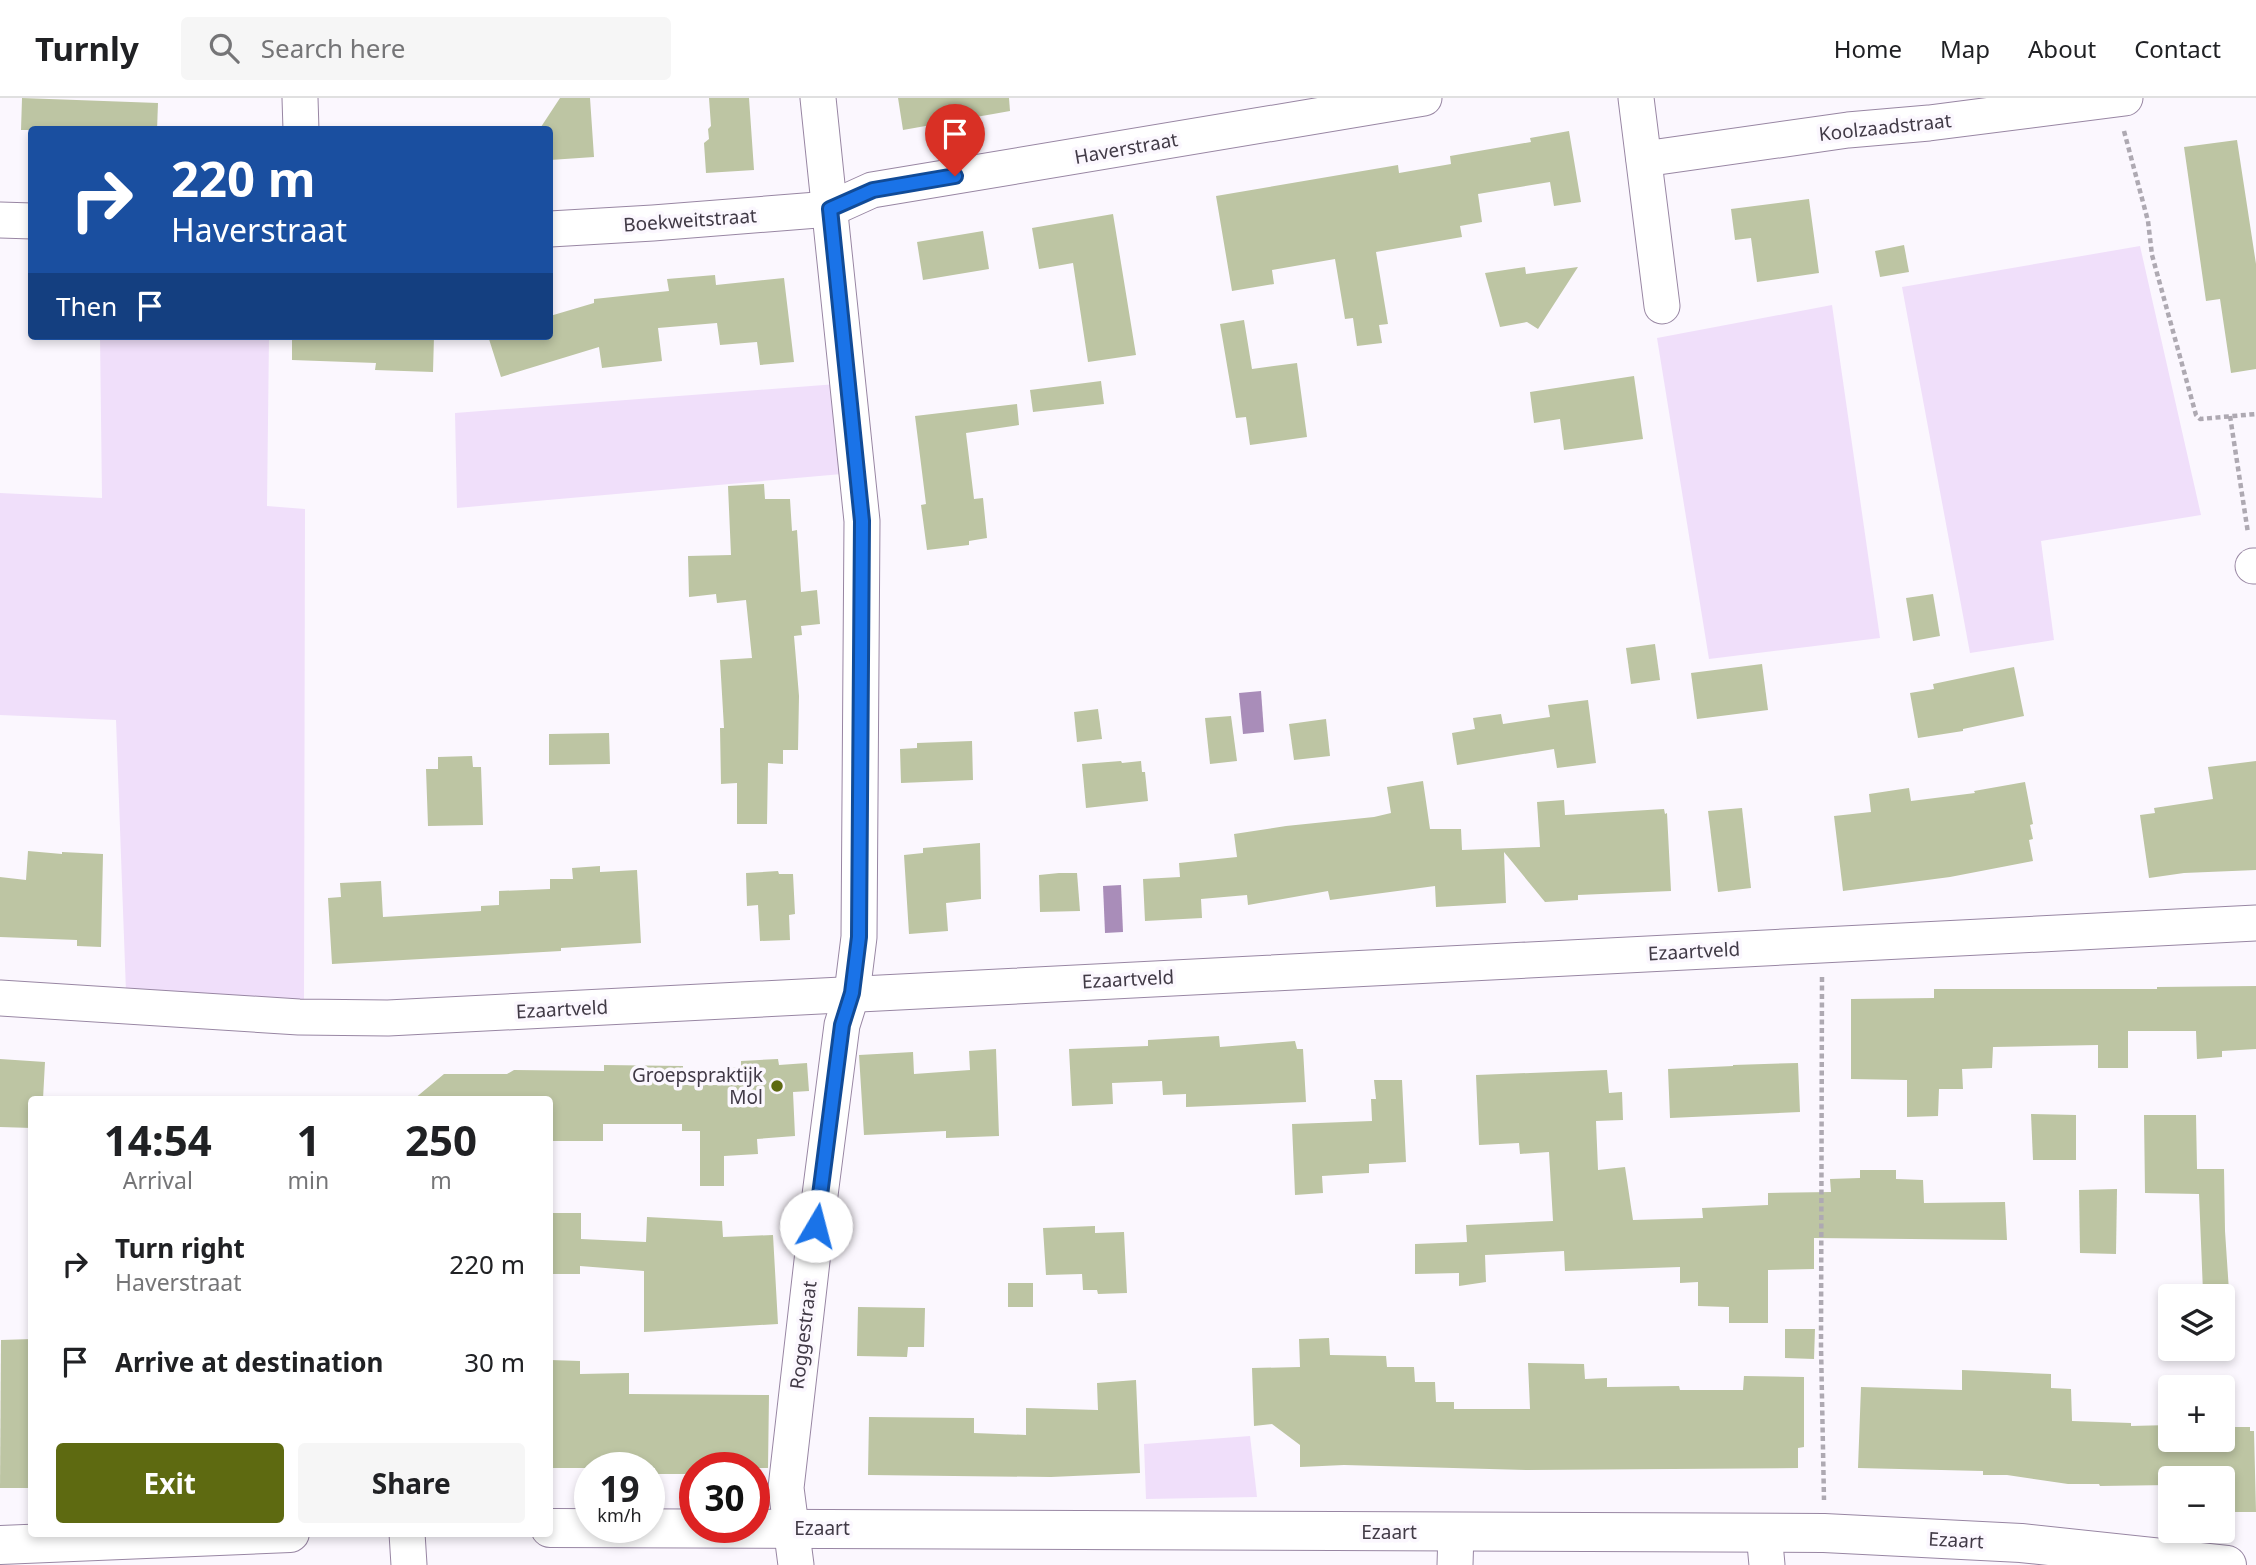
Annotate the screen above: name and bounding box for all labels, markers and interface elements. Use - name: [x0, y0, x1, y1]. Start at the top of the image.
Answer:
- search box: [181, 17, 671, 80]
- text: Turnly: [35, 26, 139, 71]
- icon: search: [205, 29, 243, 67]
- text: Search here: [261, 30, 405, 66]
- text: Home: [1834, 32, 1902, 65]
- text: Map: [1940, 32, 1990, 65]
- text: About: [2028, 32, 2096, 65]
- text: Contact: [2134, 32, 2221, 65]
- pin: [925, 104, 985, 176]
- street label: Koolzaadstraat: [1817, 107, 1953, 147]
- icon: arrive: [936, 115, 974, 153]
- street label: Haverstraat: [1072, 126, 1180, 170]
- text: 220 m: [171, 145, 316, 211]
- icon: right: [56, 154, 147, 245]
- street label: Boekweitstraat: [622, 202, 758, 238]
- text: Haverstraat: [171, 208, 347, 251]
- icon: arrive: [131, 287, 169, 325]
- text: Then: [56, 288, 117, 324]
- street label: Ezaartveld: [1647, 936, 1741, 966]
- street label: Ezaartveld: [1081, 964, 1175, 994]
- street label: Ezaartveld: [515, 994, 609, 1024]
- place label: Groepspraktijk Mol: [632, 1062, 763, 1110]
- marker: Groepspraktijk Mol: [769, 1078, 785, 1094]
- text: 14:54: [104, 1111, 212, 1168]
- text: 1: [296, 1111, 320, 1168]
- text: 250: [405, 1111, 477, 1168]
- text: Arrival: [123, 1164, 193, 1196]
- text: min: [288, 1164, 329, 1196]
- text: m: [430, 1164, 452, 1196]
- position arrow: [779, 1189, 853, 1263]
- text: Turn right: [115, 1230, 245, 1266]
- icon: right: [56, 1245, 94, 1283]
- text: 220 m: [449, 1246, 525, 1282]
- text: Haverstraat: [115, 1266, 242, 1298]
- street label: Roggestraat: [783, 1279, 823, 1391]
- map controls: [2158, 1284, 2235, 1543]
- button: layers: [2158, 1284, 2235, 1361]
- icon: arrive: [56, 1343, 94, 1381]
- text: Arrive at destination: [115, 1344, 384, 1380]
- text: 30 m: [464, 1344, 525, 1380]
- button: +: [2158, 1375, 2235, 1452]
- button: Exit: [56, 1443, 284, 1523]
- button: Share: [298, 1443, 525, 1523]
- speed limit sign: 30: [679, 1452, 770, 1543]
- text: 19: [599, 1465, 640, 1512]
- button: −: [2158, 1466, 2235, 1543]
- text: km/h: [597, 1503, 642, 1527]
- street label: Ezaart: [794, 1515, 850, 1541]
- street label: Ezaart: [1361, 1519, 1417, 1545]
- street label: Ezaart: [1928, 1526, 1985, 1554]

